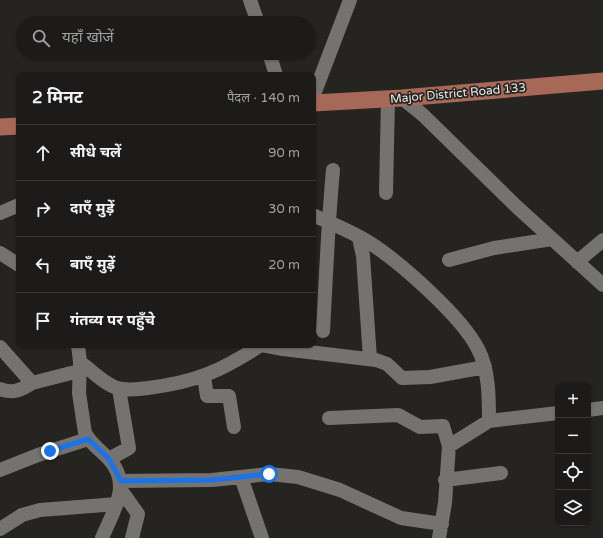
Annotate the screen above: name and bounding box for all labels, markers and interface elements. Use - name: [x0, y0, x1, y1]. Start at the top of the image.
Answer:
- search box: [16, 16, 316, 60]
- icon: search: [30, 27, 52, 49]
- text: यहाँ खोजें: [62, 28, 114, 46]
- street label: Major District Road 133: [390, 80, 526, 106]
- text: 2 मिनट: [32, 87, 83, 108]
- text: पैदल · 140 m: [227, 90, 300, 106]
- icon: ahead: [32, 142, 54, 164]
- text: सीधे चलें: [70, 143, 121, 161]
- text: 90 m: [268, 145, 300, 161]
- icon: right: [32, 198, 54, 220]
- text: दाएँ मुड़ें: [70, 199, 114, 217]
- text: 30 m: [268, 201, 300, 217]
- icon: left: [32, 254, 54, 276]
- text: बाएँ मुड़ें: [70, 255, 115, 273]
- text: 20 m: [268, 257, 300, 273]
- icon: arrive: [32, 310, 54, 332]
- text: गंतव्य पर पहुँचे: [70, 311, 155, 329]
- map controls: [555, 382, 591, 526]
- button: +: [555, 382, 591, 418]
- button: −: [555, 418, 591, 454]
- route end: [41, 442, 59, 460]
- button: locate: [555, 454, 591, 490]
- route start: [260, 465, 278, 483]
- button: layers: [555, 490, 591, 526]

